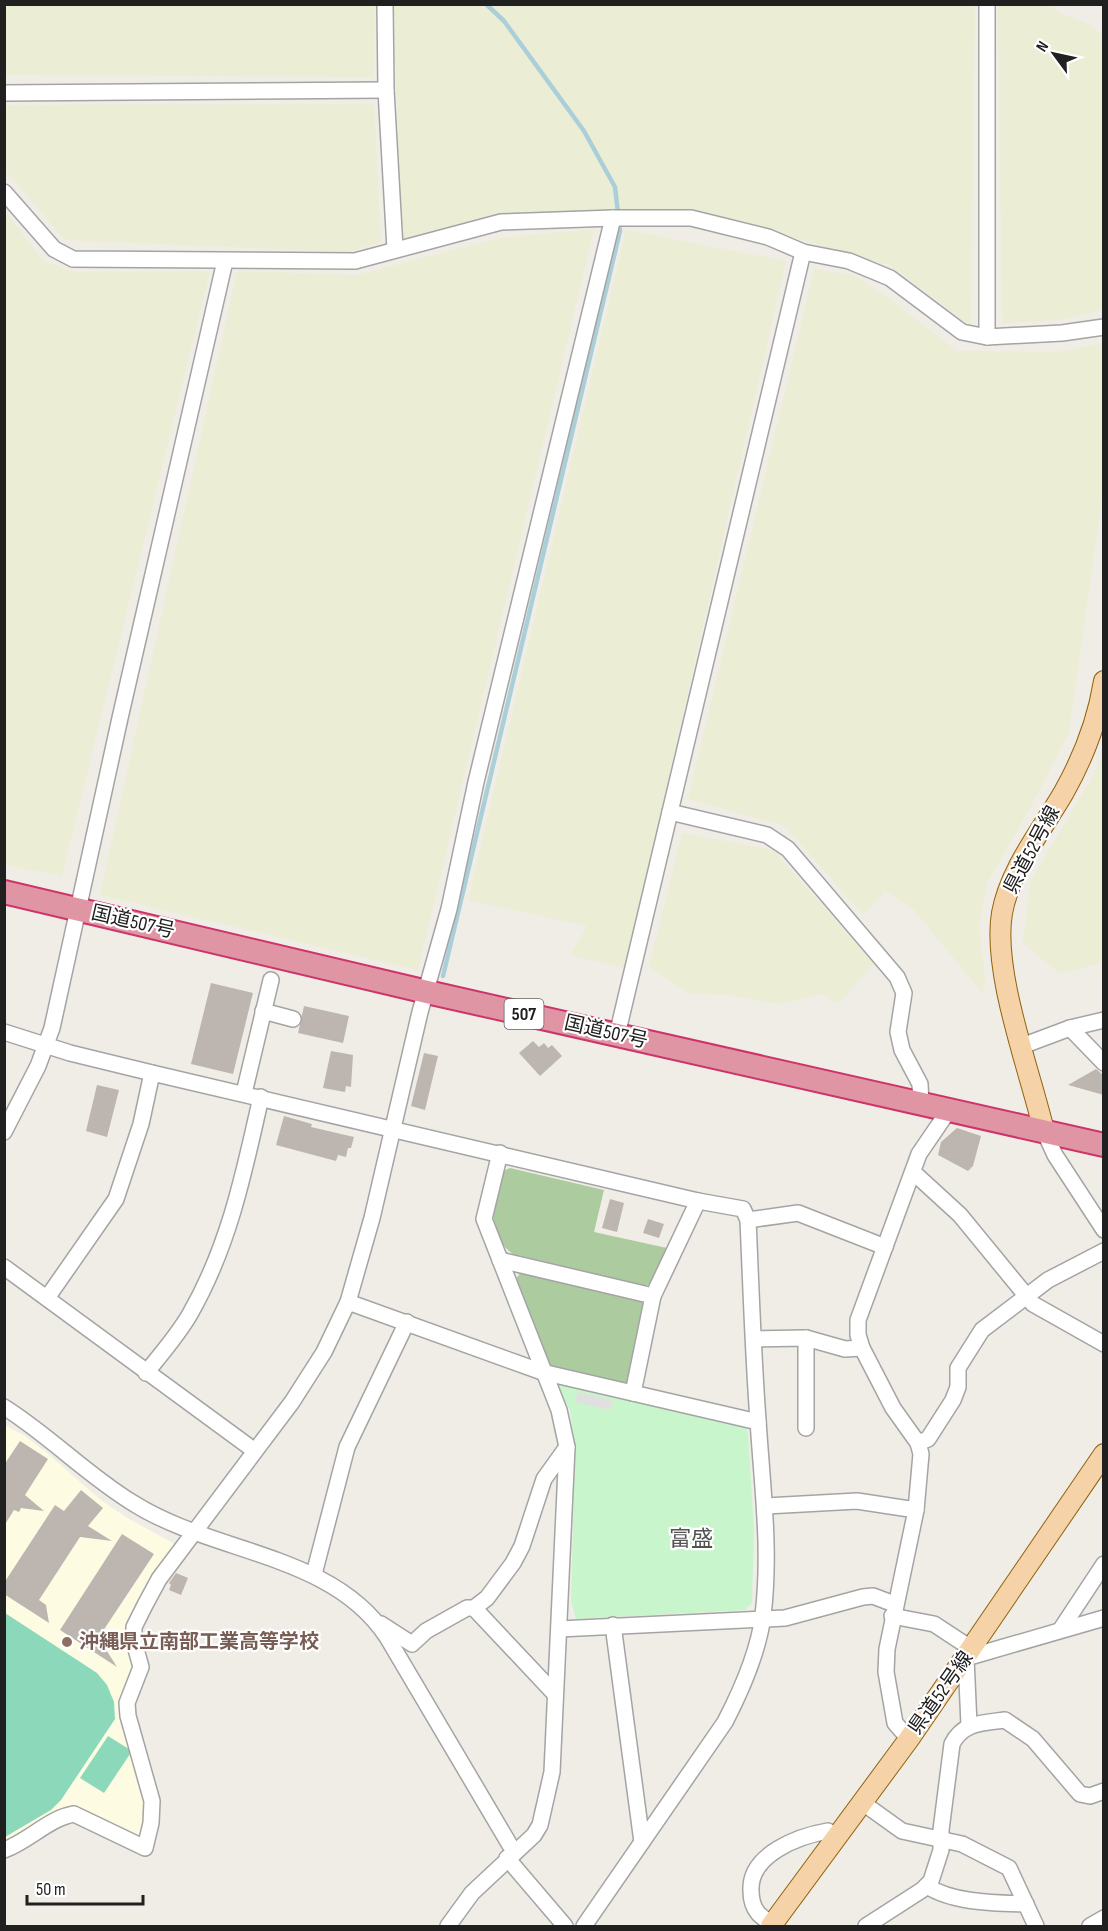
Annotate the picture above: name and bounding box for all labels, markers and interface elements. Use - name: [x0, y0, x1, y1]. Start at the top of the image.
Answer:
- north arrow: [1024, 24, 1084, 84]
- text: N: [1032, 38, 1053, 55]
- street label: 県道52号線: [999, 802, 1065, 898]
- street label: 国道507号: [89, 901, 177, 943]
- road number: 507: [504, 999, 544, 1029]
- street label: 国道507号: [562, 1011, 650, 1053]
- district label: 富盛: [669, 1526, 713, 1553]
- place label: 沖縄県立南部工業高等学校: [79, 1630, 319, 1654]
- marker: 沖縄県立南部工業高等学校: [60, 1635, 74, 1649]
- street label: 県道52号線: [904, 1647, 978, 1739]
- scale bar: [27, 1868, 142, 1906]
- text: 50 m: [36, 1879, 66, 1900]

